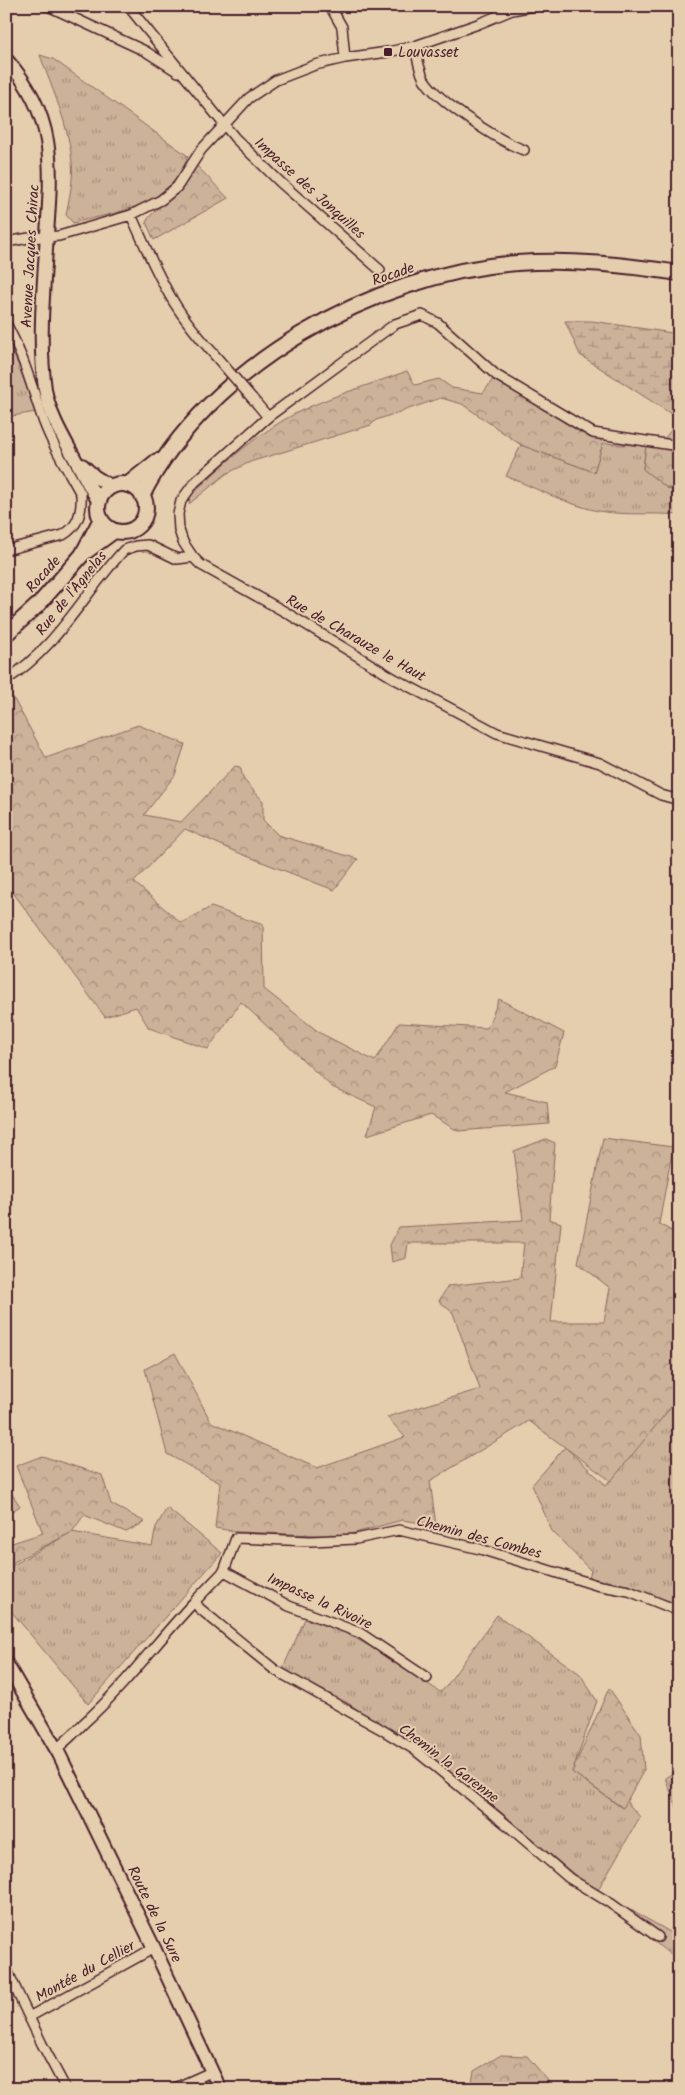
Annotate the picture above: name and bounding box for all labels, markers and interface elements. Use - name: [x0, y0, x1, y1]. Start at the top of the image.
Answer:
- place label: Louvasset: [398, 41, 459, 65]
- marker: Louvasset: [382, 46, 394, 58]
- street label: Impasse des Jonquilles: [248, 132, 371, 246]
- street label: Avenue Jacques Chirac: [15, 183, 47, 328]
- street label: Rocade: [369, 256, 418, 293]
- street label: Rue de l'Agnelas: [30, 546, 114, 641]
- street label: Rocade: [20, 550, 67, 599]
- street label: Rue de Charauze le Haut: [281, 589, 430, 689]
- street label: Chemin des Combes: [413, 1510, 545, 1566]
- street label: Impasse la Rivoire: [263, 1567, 376, 1637]
- street label: Chemin la Garenne: [393, 1718, 504, 1810]
- street label: Route de la Sure: [120, 1862, 188, 1967]
- street label: Montée du Cellier: [31, 1934, 141, 2009]

